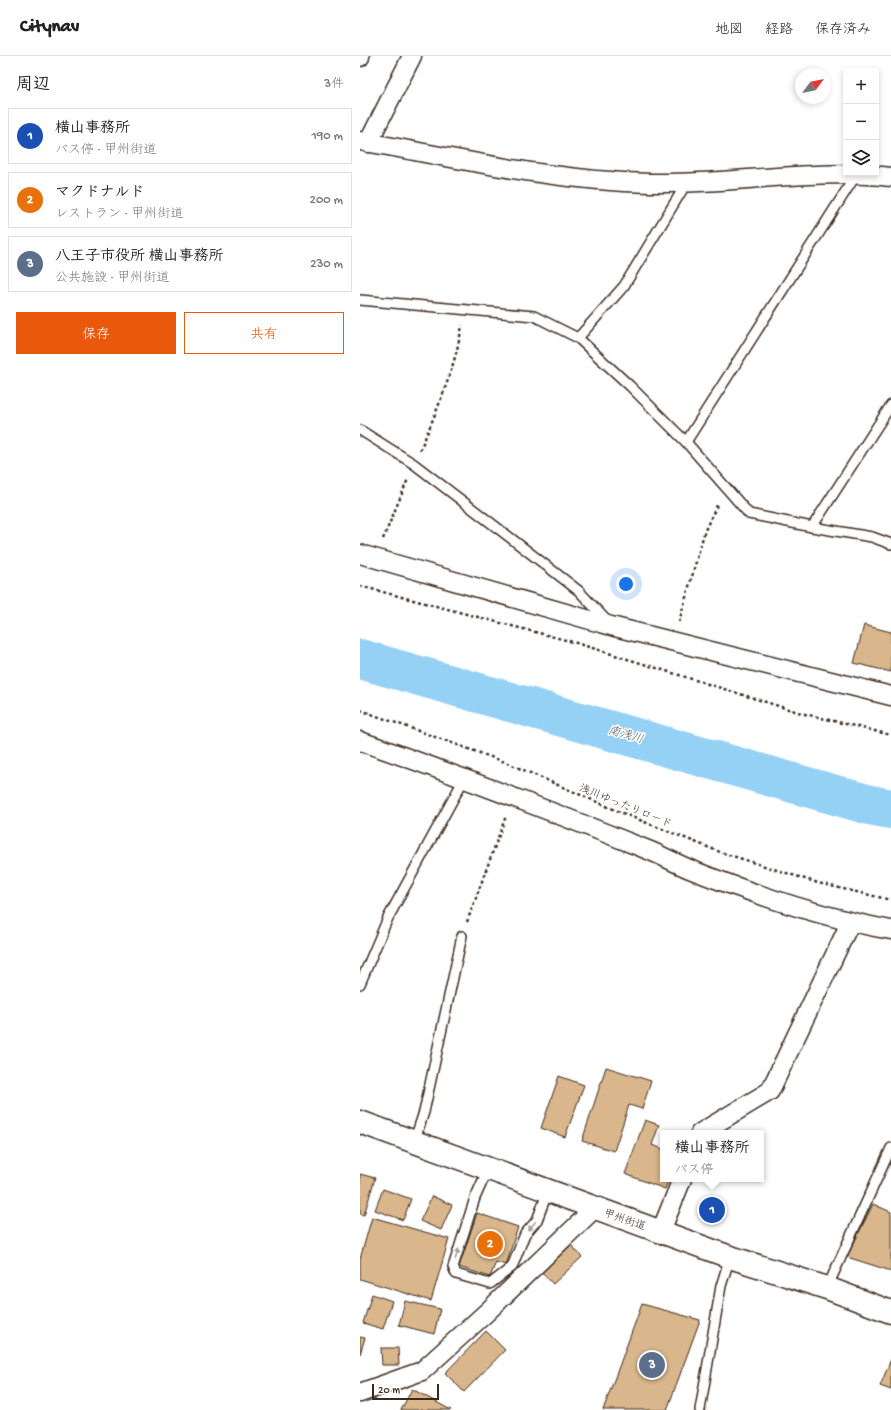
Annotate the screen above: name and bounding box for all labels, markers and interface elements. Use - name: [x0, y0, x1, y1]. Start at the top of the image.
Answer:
- text: Citynav: [20, 16, 79, 39]
- text: 地図: [715, 22, 743, 39]
- text: 経路: [765, 22, 793, 39]
- text: 保存済み: [815, 22, 871, 39]
- north arrow: [795, 68, 831, 104]
- map controls: [843, 68, 879, 176]
- button: +: [843, 68, 879, 104]
- text: 周辺: [16, 76, 50, 96]
- text: 3件: [324, 77, 344, 92]
- button: −: [843, 104, 879, 140]
- text: 横山事務所: [55, 120, 130, 138]
- text: 1: [27, 129, 33, 144]
- text: 190 m: [312, 129, 343, 144]
- button: layers: [843, 140, 879, 176]
- text: バス停 · 甲州街道: [55, 143, 156, 158]
- text: マクドナルド: [55, 184, 144, 202]
- text: 2: [27, 193, 33, 208]
- text: 200 m: [310, 193, 343, 208]
- text: レストラン · 甲州街道: [55, 207, 183, 222]
- text: 八王子市役所 横山事務所: [55, 248, 224, 266]
- text: 3: [27, 257, 33, 272]
- text: 230 m: [310, 257, 343, 272]
- text: 公共施設 · 甲州街道: [55, 271, 169, 286]
- button: 保存: [16, 312, 176, 354]
- button: 共有: [184, 312, 344, 354]
- your location: [616, 574, 636, 594]
- water label: 南浅川: [606, 723, 645, 748]
- street label: 浅川ゆったりロード: [577, 782, 674, 831]
- popup: [660, 1130, 764, 1182]
- text: 横山事務所: [674, 1140, 750, 1158]
- text: バス停: [674, 1163, 714, 1178]
- pin: 1: [699, 1195, 725, 1225]
- street label: 甲州街道: [602, 1207, 647, 1234]
- one-way arrow: [527, 1221, 536, 1232]
- pin: 2: [477, 1229, 503, 1259]
- one-way arrow: [454, 1248, 460, 1260]
- pin: 3: [639, 1350, 665, 1380]
- scale bar: [372, 1382, 439, 1401]
- text: 20 m: [378, 1385, 400, 1397]

